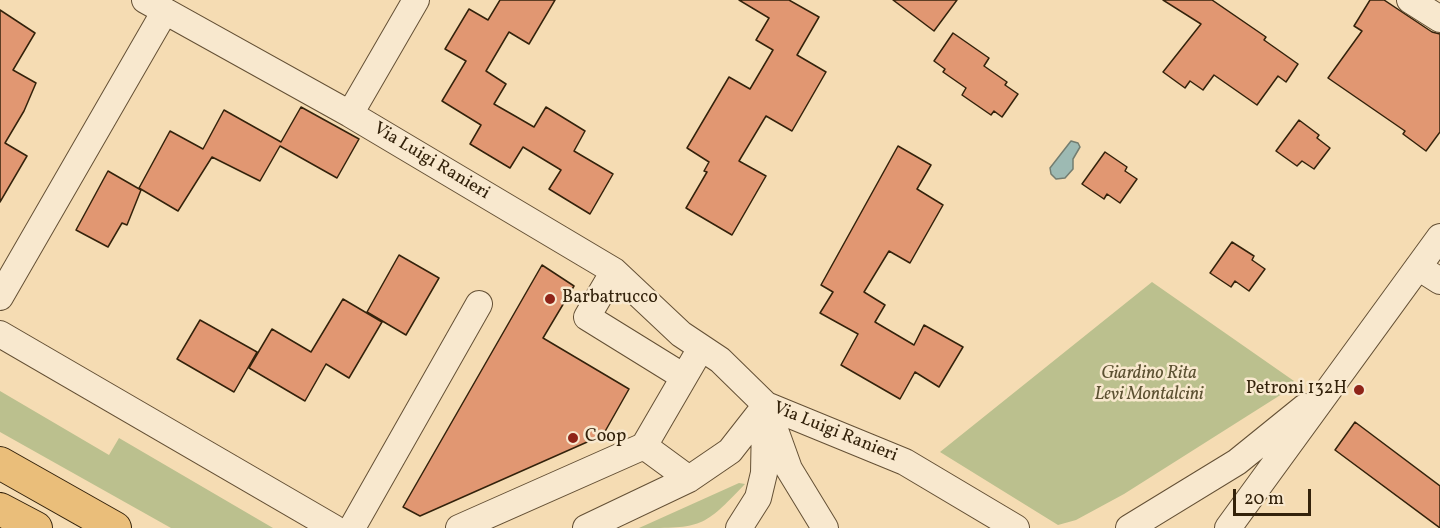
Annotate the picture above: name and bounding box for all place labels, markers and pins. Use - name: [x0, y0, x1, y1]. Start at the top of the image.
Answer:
- place label: Barbatrucco: [562, 288, 658, 310]
- marker: Barbatrucco: [543, 292, 557, 306]
- place label: Petroni 132H: [1246, 379, 1347, 401]
- marker: Petroni 132H: [1352, 383, 1366, 397]
- place label: Coop: [585, 427, 626, 449]
- marker: Coop: [566, 431, 580, 445]

